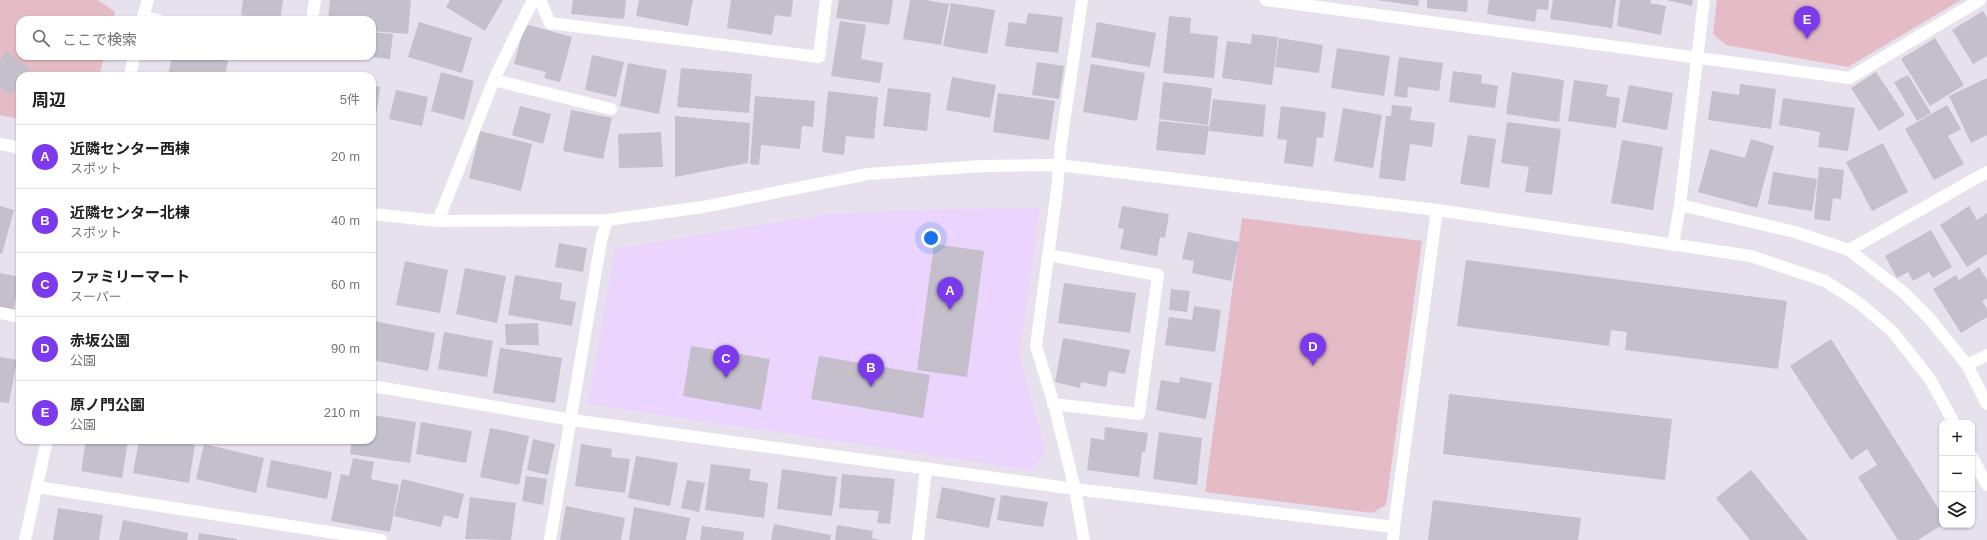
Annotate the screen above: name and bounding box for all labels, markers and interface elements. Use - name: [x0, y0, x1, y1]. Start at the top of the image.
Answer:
- pin: E: [1794, 6, 1820, 39]
- search box: [16, 16, 376, 60]
- icon: search: [30, 27, 52, 49]
- text: ここで検索: [62, 31, 137, 48]
- text: 周辺: [32, 91, 66, 110]
- text: 5件: [340, 92, 360, 107]
- text: 近隣センター西棟: [70, 140, 190, 157]
- text: A: [40, 149, 50, 164]
- text: 20 m: [331, 149, 360, 164]
- text: スポット: [70, 161, 122, 176]
- text: 近隣センター北棟: [70, 204, 190, 221]
- text: B: [40, 213, 50, 228]
- text: 40 m: [331, 213, 360, 228]
- text: スポット: [70, 225, 122, 240]
- your location: [921, 228, 941, 248]
- text: ファミリーマート: [70, 268, 190, 285]
- text: C: [40, 277, 50, 292]
- text: 60 m: [331, 277, 360, 292]
- pin: A: [937, 277, 963, 310]
- text: スーパー: [70, 289, 122, 304]
- text: 赤坂公園: [70, 332, 130, 349]
- pin: D: [1300, 333, 1326, 366]
- text: D: [40, 341, 50, 356]
- text: 90 m: [331, 341, 360, 356]
- pin: C: [713, 345, 739, 378]
- text: 公園: [70, 353, 96, 368]
- pin: B: [858, 354, 884, 387]
- text: 原ノ門公園: [70, 396, 145, 413]
- text: E: [41, 405, 49, 420]
- text: 210 m: [324, 405, 360, 420]
- text: 公園: [70, 417, 96, 432]
- map controls: [1939, 420, 1975, 528]
- button: +: [1939, 420, 1975, 456]
- button: −: [1939, 456, 1975, 492]
- button: layers: [1939, 492, 1975, 528]

